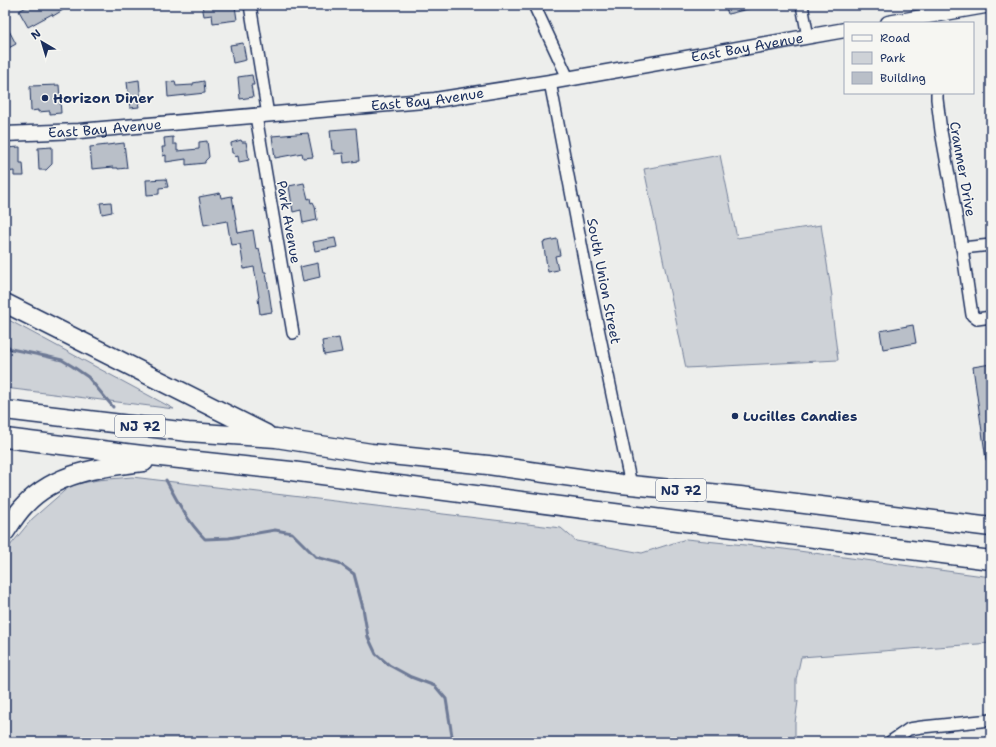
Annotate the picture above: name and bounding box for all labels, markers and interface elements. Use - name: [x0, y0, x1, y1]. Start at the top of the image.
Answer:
- north arrow: [22, 22, 62, 62]
- legend: [844, 22, 974, 94]
- text: N: [28, 26, 44, 43]
- street label: East Bay Avenue: [690, 29, 805, 66]
- text: Road: [880, 30, 911, 46]
- text: Park: [880, 50, 906, 66]
- text: Building: [880, 70, 926, 86]
- street label: East Bay Avenue: [370, 83, 485, 115]
- place label: Horizon Diner: [53, 89, 155, 107]
- marker: Horizon Diner: [40, 93, 50, 103]
- street label: East Bay Avenue: [48, 115, 162, 141]
- street label: Cranmer Drive: [946, 120, 980, 218]
- street label: Park Avenue: [273, 179, 305, 265]
- street label: South Union Street: [583, 216, 625, 346]
- place label: Lucilles Candies: [743, 407, 857, 425]
- marker: Lucilles Candies: [730, 411, 740, 421]
- road number: NJ 72: [115, 415, 165, 437]
- road number: NJ 72: [656, 479, 706, 501]

